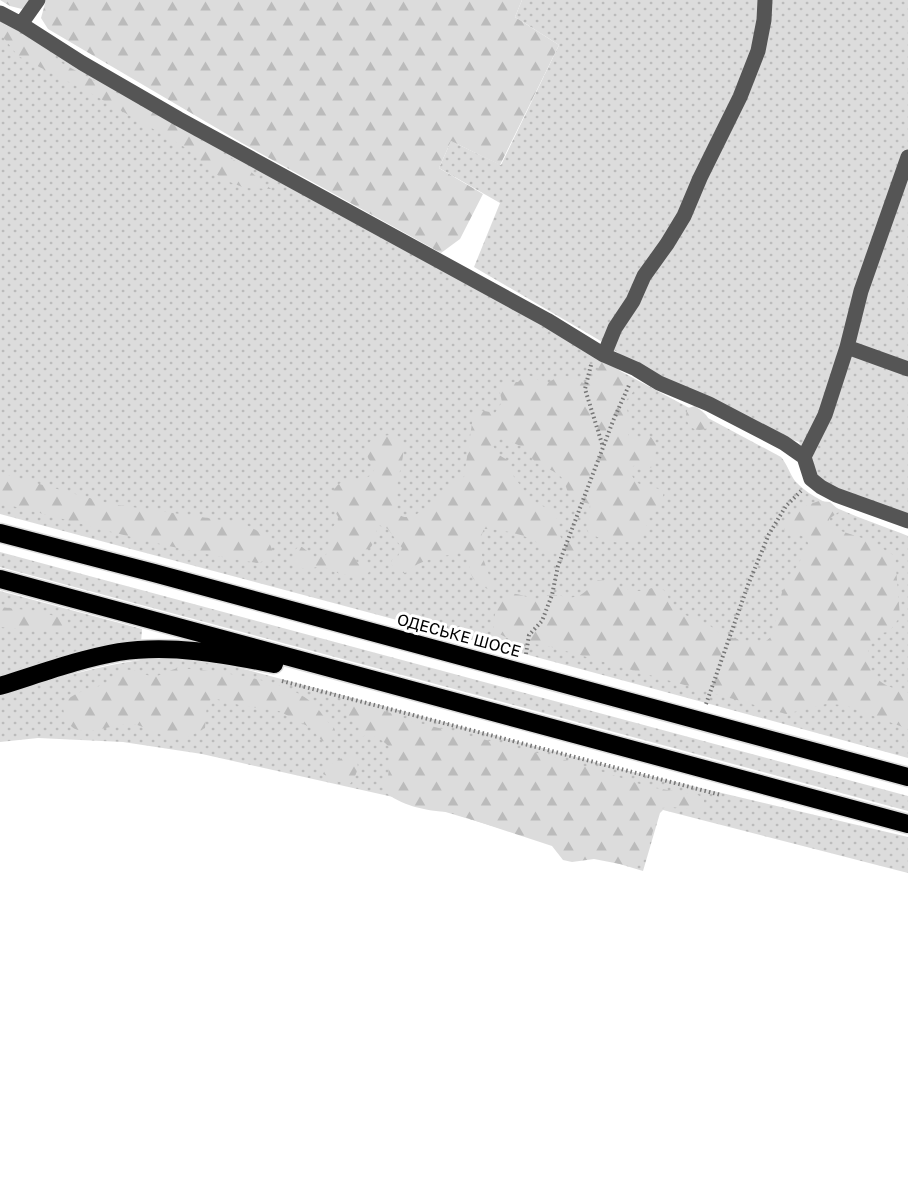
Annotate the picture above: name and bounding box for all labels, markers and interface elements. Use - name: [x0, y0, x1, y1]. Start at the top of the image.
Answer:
- street label: ОДЕСЬКЕ ШОСЕ: [395, 609, 523, 661]

